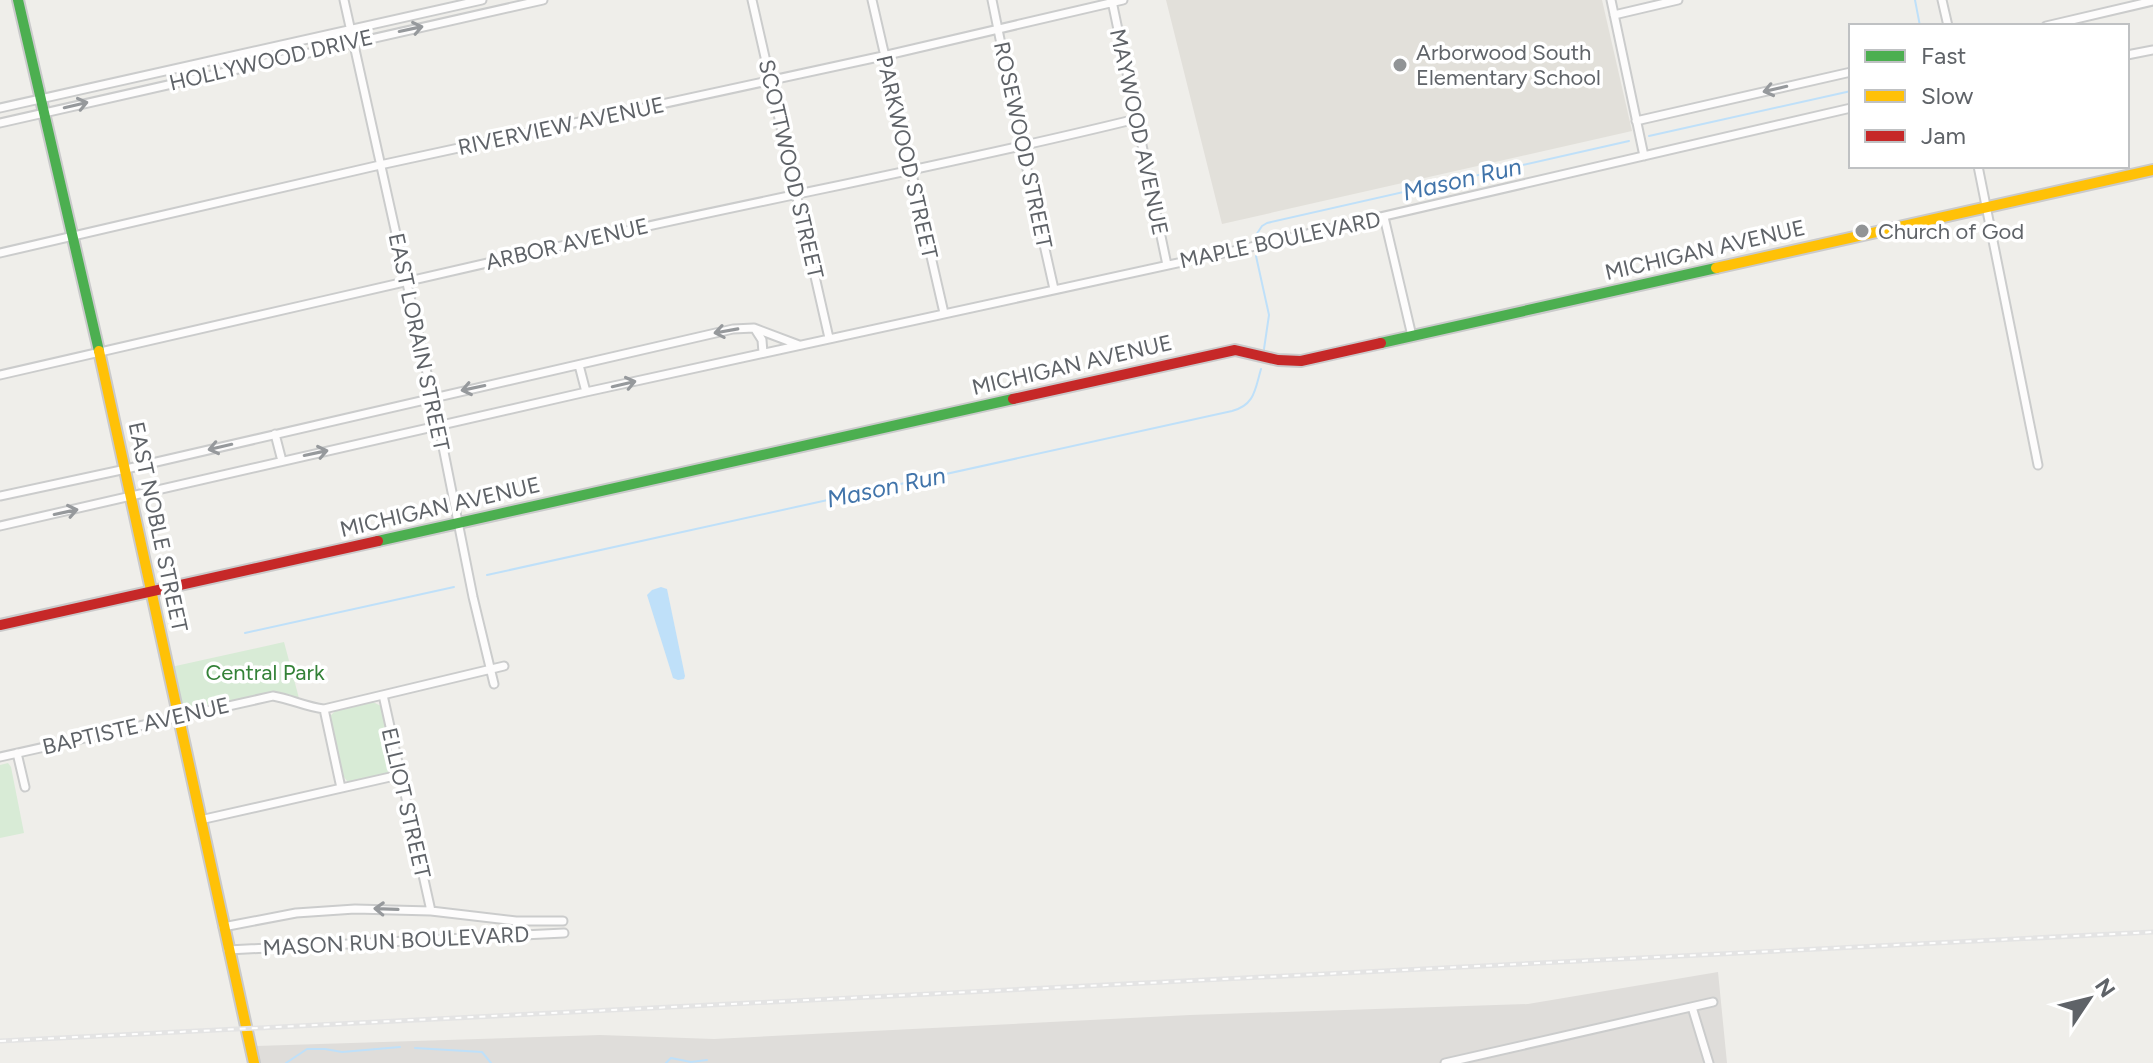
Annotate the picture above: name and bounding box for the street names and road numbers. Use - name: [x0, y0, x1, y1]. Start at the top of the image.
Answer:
- street label: HOLLYWOOD DRIVE: [166, 23, 376, 97]
- street label: MAYWOOD AVENUE: [1104, 26, 1174, 238]
- street label: ROSEWOOD STREET: [988, 39, 1058, 251]
- street label: PARKWOOD STREET: [870, 52, 944, 262]
- street label: SCOTTWOOD STREET: [753, 57, 829, 281]
- street label: RIVERVIEW AVENUE: [455, 91, 667, 161]
- street label: MAPLE BOULEVARD: [1177, 206, 1383, 274]
- street label: ARBOR AVENUE: [483, 212, 651, 276]
- street label: MICHIGAN AVENUE: [1602, 214, 1808, 286]
- street label: EAST LORAIN STREET: [383, 231, 455, 453]
- street label: MICHIGAN AVENUE: [969, 329, 1175, 401]
- street label: EAST NOBLE STREET: [123, 420, 193, 634]
- street label: MICHIGAN AVENUE: [337, 471, 543, 543]
- street label: BAPTISTE AVENUE: [40, 691, 232, 761]
- street label: ELLIOT STREET: [376, 725, 436, 881]
- street label: MASON RUN BOULEVARD: [262, 921, 530, 961]

